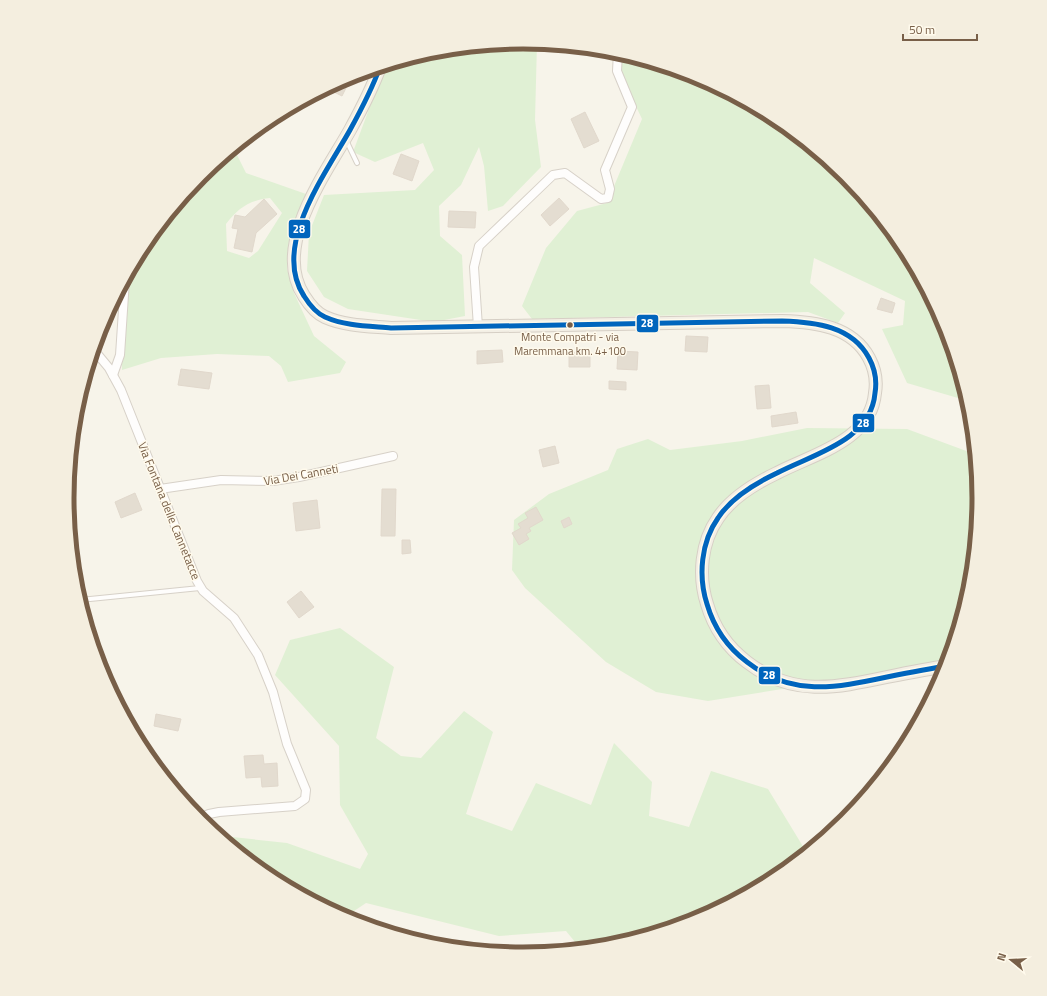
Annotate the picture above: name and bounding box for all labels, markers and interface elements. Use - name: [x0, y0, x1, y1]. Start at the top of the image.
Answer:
- scale bar: [903, 16, 977, 42]
- text: 50 m: [909, 20, 935, 39]
- line badge: 28: [288, 219, 311, 239]
- text: 28: [293, 221, 305, 237]
- line badge: 28: [636, 314, 659, 333]
- text: 28: [641, 315, 653, 331]
- marker: Monte Compatri - via Maremmana km. 4+100: [565, 320, 575, 330]
- place label: Monte Compatri - via Maremmana km. 4+100: [514, 329, 626, 359]
- line badge: 28: [852, 413, 875, 433]
- text: 28: [857, 415, 869, 431]
- street label: Via Fontana delle Cannetacce: [133, 439, 206, 583]
- street label: Via Dei Canneti: [262, 459, 340, 490]
- line badge: 28: [758, 666, 781, 685]
- text: 28: [763, 667, 775, 683]
- north arrow: [991, 940, 1031, 980]
- text: N: [993, 951, 1010, 963]

